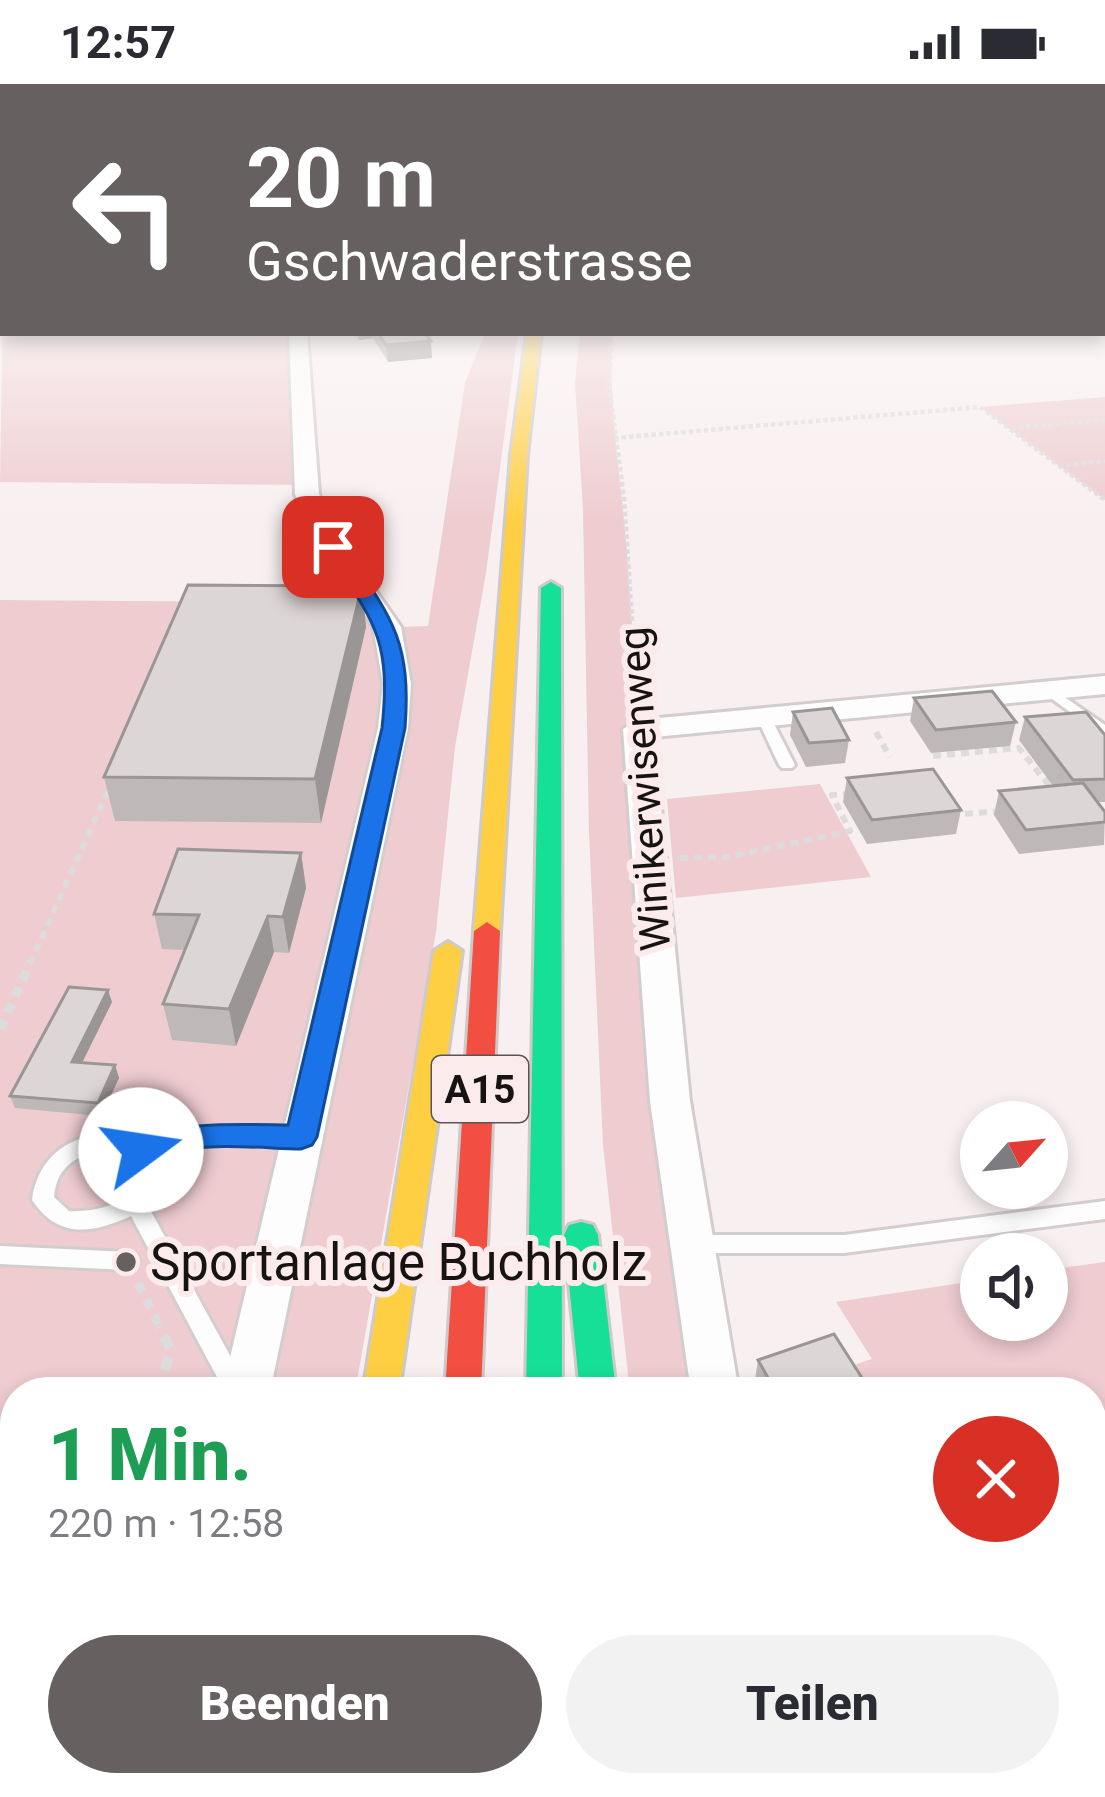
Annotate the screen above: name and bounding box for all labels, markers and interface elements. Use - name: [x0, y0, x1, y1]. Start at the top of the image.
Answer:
- text: 12:57: [60, 16, 176, 69]
- text: 20 m: [246, 129, 436, 228]
- icon: left: [48, 132, 204, 288]
- text: Gschwaderstrasse: [246, 230, 693, 293]
- pin: [282, 496, 384, 598]
- icon: arrive: [300, 514, 366, 580]
- street label: Winikerwisenweg: [609, 625, 680, 953]
- road number: A15: [432, 1056, 528, 1122]
- position arrow: [78, 1087, 204, 1213]
- north arrow: [960, 1101, 1068, 1209]
- map controls: [960, 1101, 1068, 1341]
- place label: Sportanlage Buchholz: [150, 1233, 647, 1292]
- button: sound: [960, 1233, 1068, 1341]
- marker: Sportanlage Buchholz: [113, 1249, 139, 1275]
- text: 1 Min.: [48, 1413, 252, 1498]
- button: close: [933, 1416, 1059, 1542]
- text: 220 m · 12:58: [48, 1501, 284, 1547]
- button: Beenden: [48, 1635, 542, 1773]
- button: Teilen: [566, 1635, 1059, 1773]

